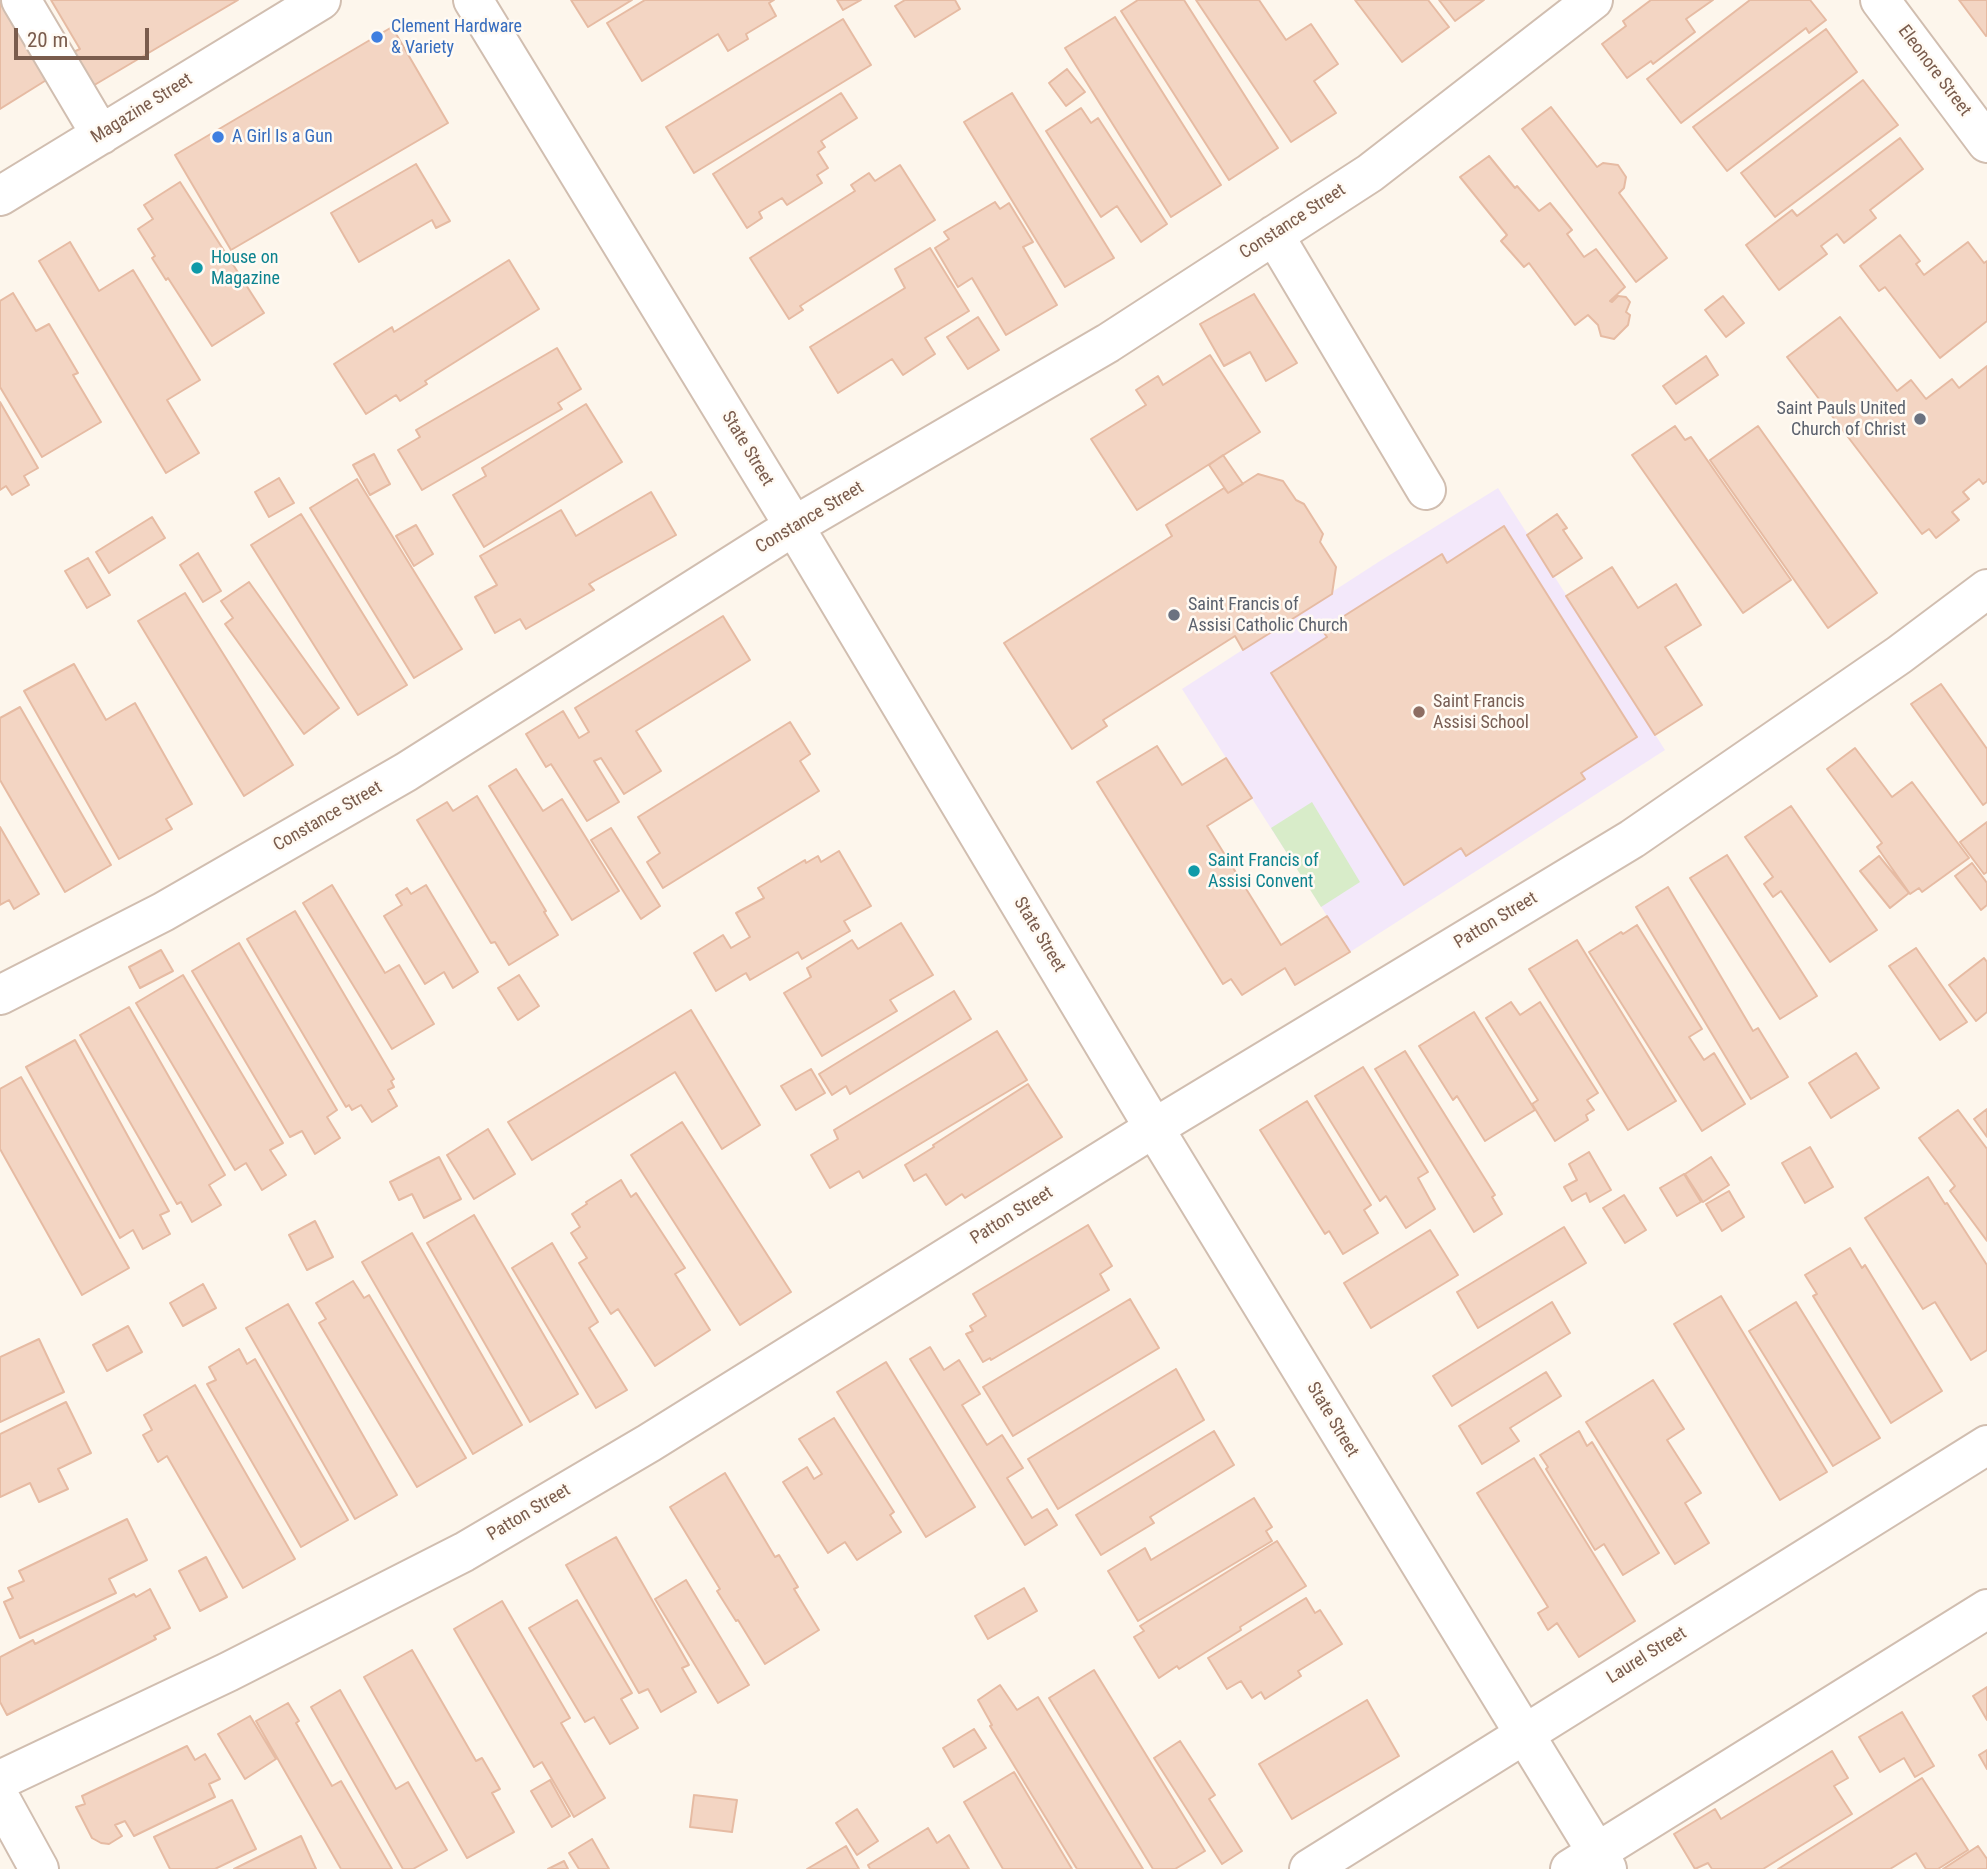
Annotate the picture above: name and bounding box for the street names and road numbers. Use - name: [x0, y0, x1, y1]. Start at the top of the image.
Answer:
- street label: Eleonore Street: [1893, 21, 1975, 121]
- street label: Magazine Street: [87, 69, 197, 149]
- street label: Constance Street: [1236, 180, 1350, 264]
- street label: State Street: [716, 408, 778, 490]
- street label: Constance Street: [752, 477, 868, 559]
- street label: Constance Street: [270, 777, 386, 857]
- street label: Patton Street: [1451, 888, 1541, 954]
- street label: State Street: [1008, 894, 1070, 976]
- street label: Patton Street: [967, 1182, 1057, 1250]
- street label: State Street: [1301, 1379, 1363, 1461]
- street label: Patton Street: [484, 1480, 574, 1546]
- street label: Laurel Street: [1603, 1623, 1691, 1689]

